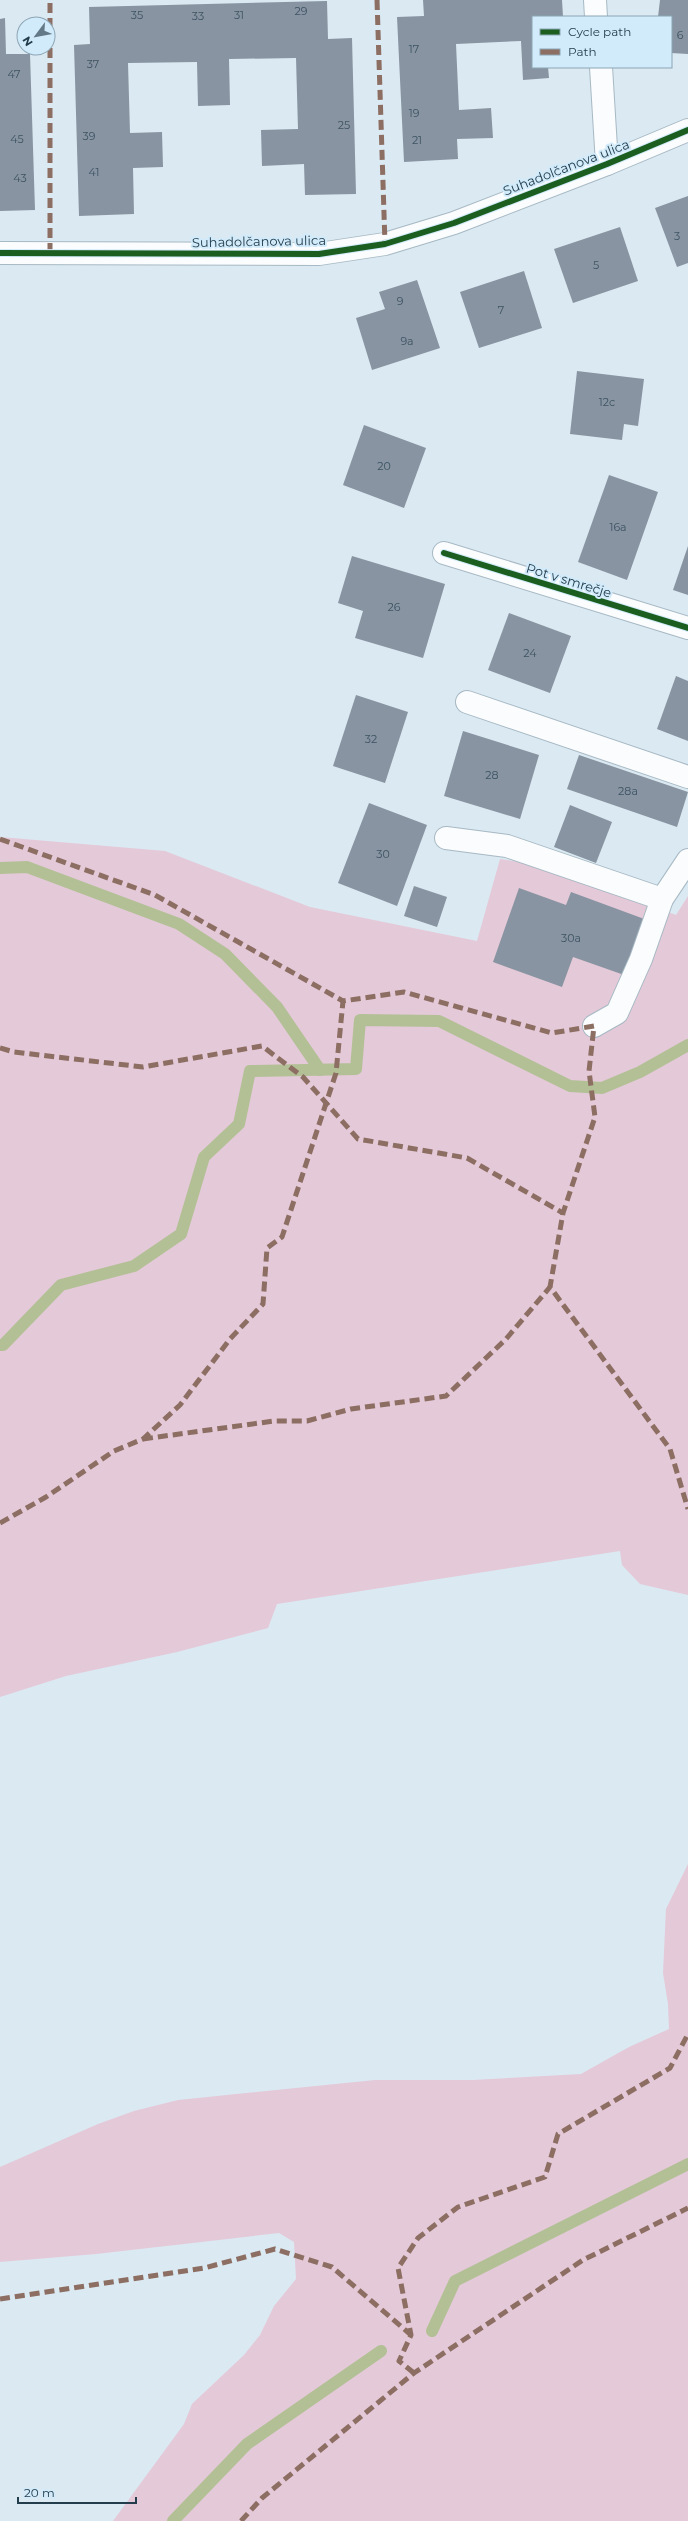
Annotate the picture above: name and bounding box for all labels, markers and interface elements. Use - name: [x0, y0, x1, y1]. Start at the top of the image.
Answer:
- house number: 29: [295, 4, 308, 18]
- house number: 35: [131, 8, 143, 22]
- house number: 31: [234, 8, 244, 22]
- house number: 33: [192, 9, 204, 23]
- north arrow: [16, 16, 56, 56]
- legend: [532, 16, 672, 68]
- text: Cycle path: [568, 24, 631, 39]
- house number: 6: [677, 28, 684, 42]
- text: N: [19, 34, 36, 49]
- house number: 17: [409, 42, 419, 56]
- text: Path: [568, 44, 597, 59]
- house number: 37: [87, 57, 99, 71]
- house number: 47: [7, 67, 21, 81]
- house number: 19: [409, 106, 420, 120]
- house number: 25: [338, 118, 350, 132]
- house number: 39: [83, 129, 96, 143]
- house number: 45: [10, 132, 24, 146]
- house number: 21: [412, 133, 422, 147]
- street label: Suhadolčanova ulica: [501, 136, 631, 198]
- house number: 41: [89, 165, 99, 179]
- house number: 43: [13, 171, 27, 185]
- house number: 3: [674, 229, 680, 243]
- street label: Suhadolčanova ulica: [192, 232, 326, 250]
- house number: 5: [593, 258, 599, 272]
- house number: 9: [397, 294, 404, 308]
- house number: 7: [498, 303, 504, 317]
- house number: 9a: [400, 334, 414, 348]
- house number: 12c: [599, 395, 615, 409]
- house number: 20: [377, 459, 391, 473]
- house number: 16a: [609, 520, 627, 534]
- street label: Pot v smrečje: [524, 559, 614, 601]
- house number: 26: [388, 600, 401, 614]
- house number: 24: [523, 646, 537, 660]
- house number: 32: [365, 732, 377, 746]
- house number: 28: [485, 768, 499, 782]
- house number: 28a: [618, 784, 638, 798]
- house number: 30: [376, 847, 390, 861]
- house number: 30a: [561, 931, 581, 945]
- scale bar: [18, 2479, 136, 2505]
- text: 20 m: [24, 2485, 55, 2500]

